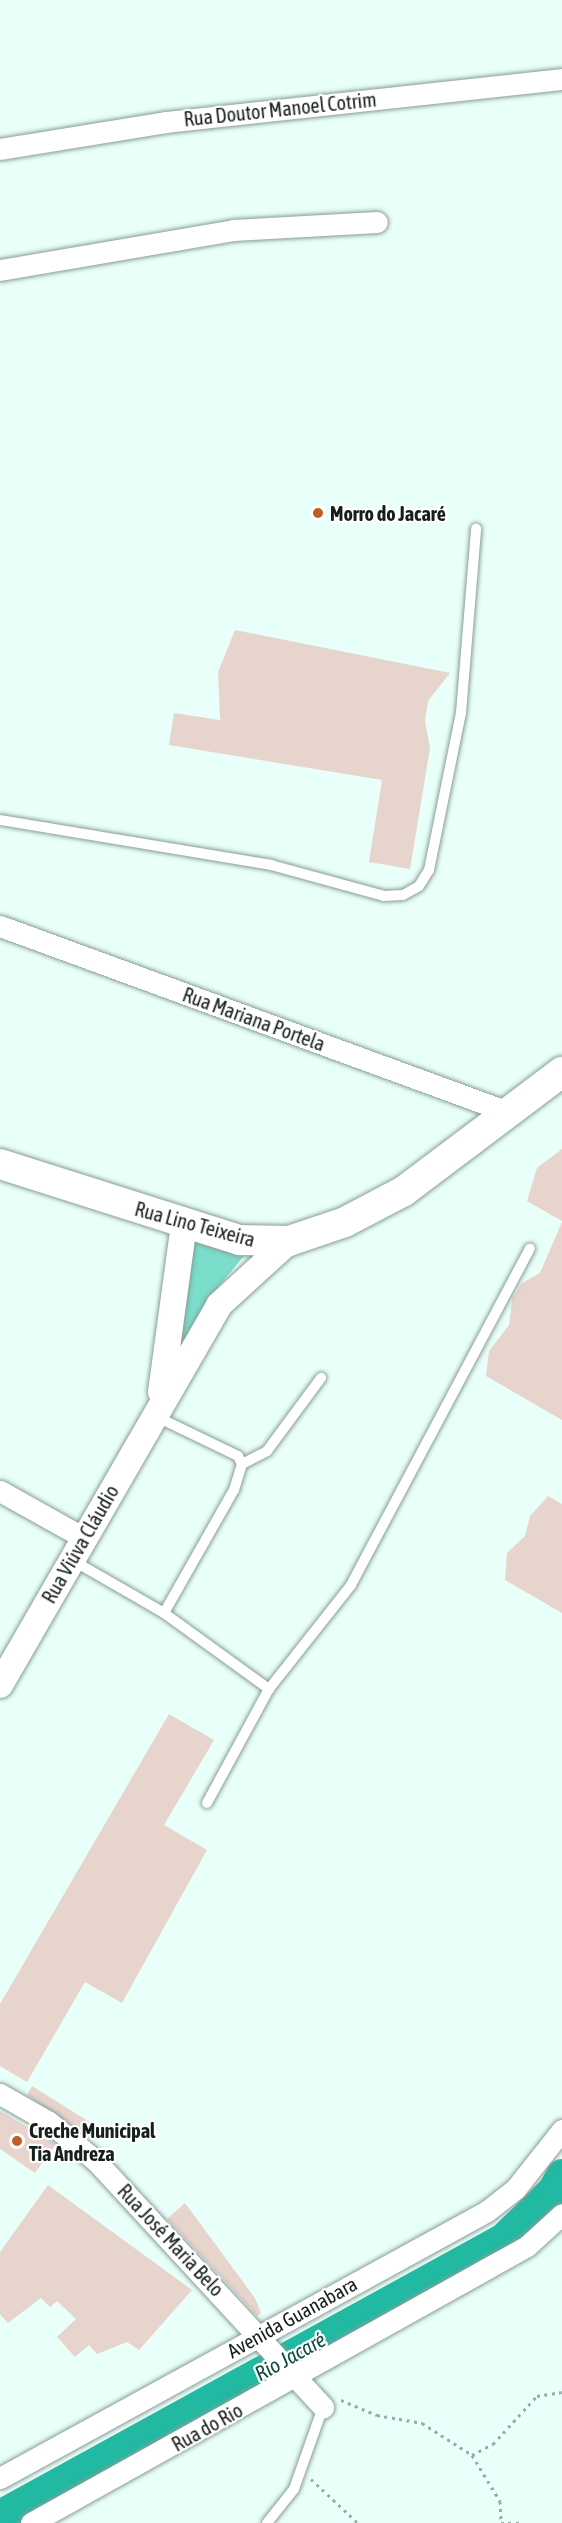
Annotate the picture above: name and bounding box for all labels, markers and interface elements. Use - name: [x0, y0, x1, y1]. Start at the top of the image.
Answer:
- street label: Rua Doutor Manoel Cotrim: [183, 87, 377, 131]
- place label: Morro do Jacaré: [330, 501, 446, 525]
- marker: Morro do Jacaré: [311, 506, 325, 520]
- street label: Rua Mariana Portela: [179, 982, 329, 1056]
- street label: Rua Lino Teixeira: [132, 1196, 258, 1252]
- street label: Rua Viúva Cláudio: [36, 1481, 124, 1607]
- place label: Creche Municipal Tia Andreza: [29, 2118, 155, 2165]
- marker: Creche Municipal Tia Andreza: [10, 2134, 24, 2148]
- street label: Rua José Maria Belo: [113, 2179, 229, 2301]
- street label: Avenida Guanabara: [223, 2271, 361, 2363]
- water label: Rio Jacaré: [250, 2326, 330, 2386]
- street label: Rua do Rio: [167, 2398, 247, 2456]

